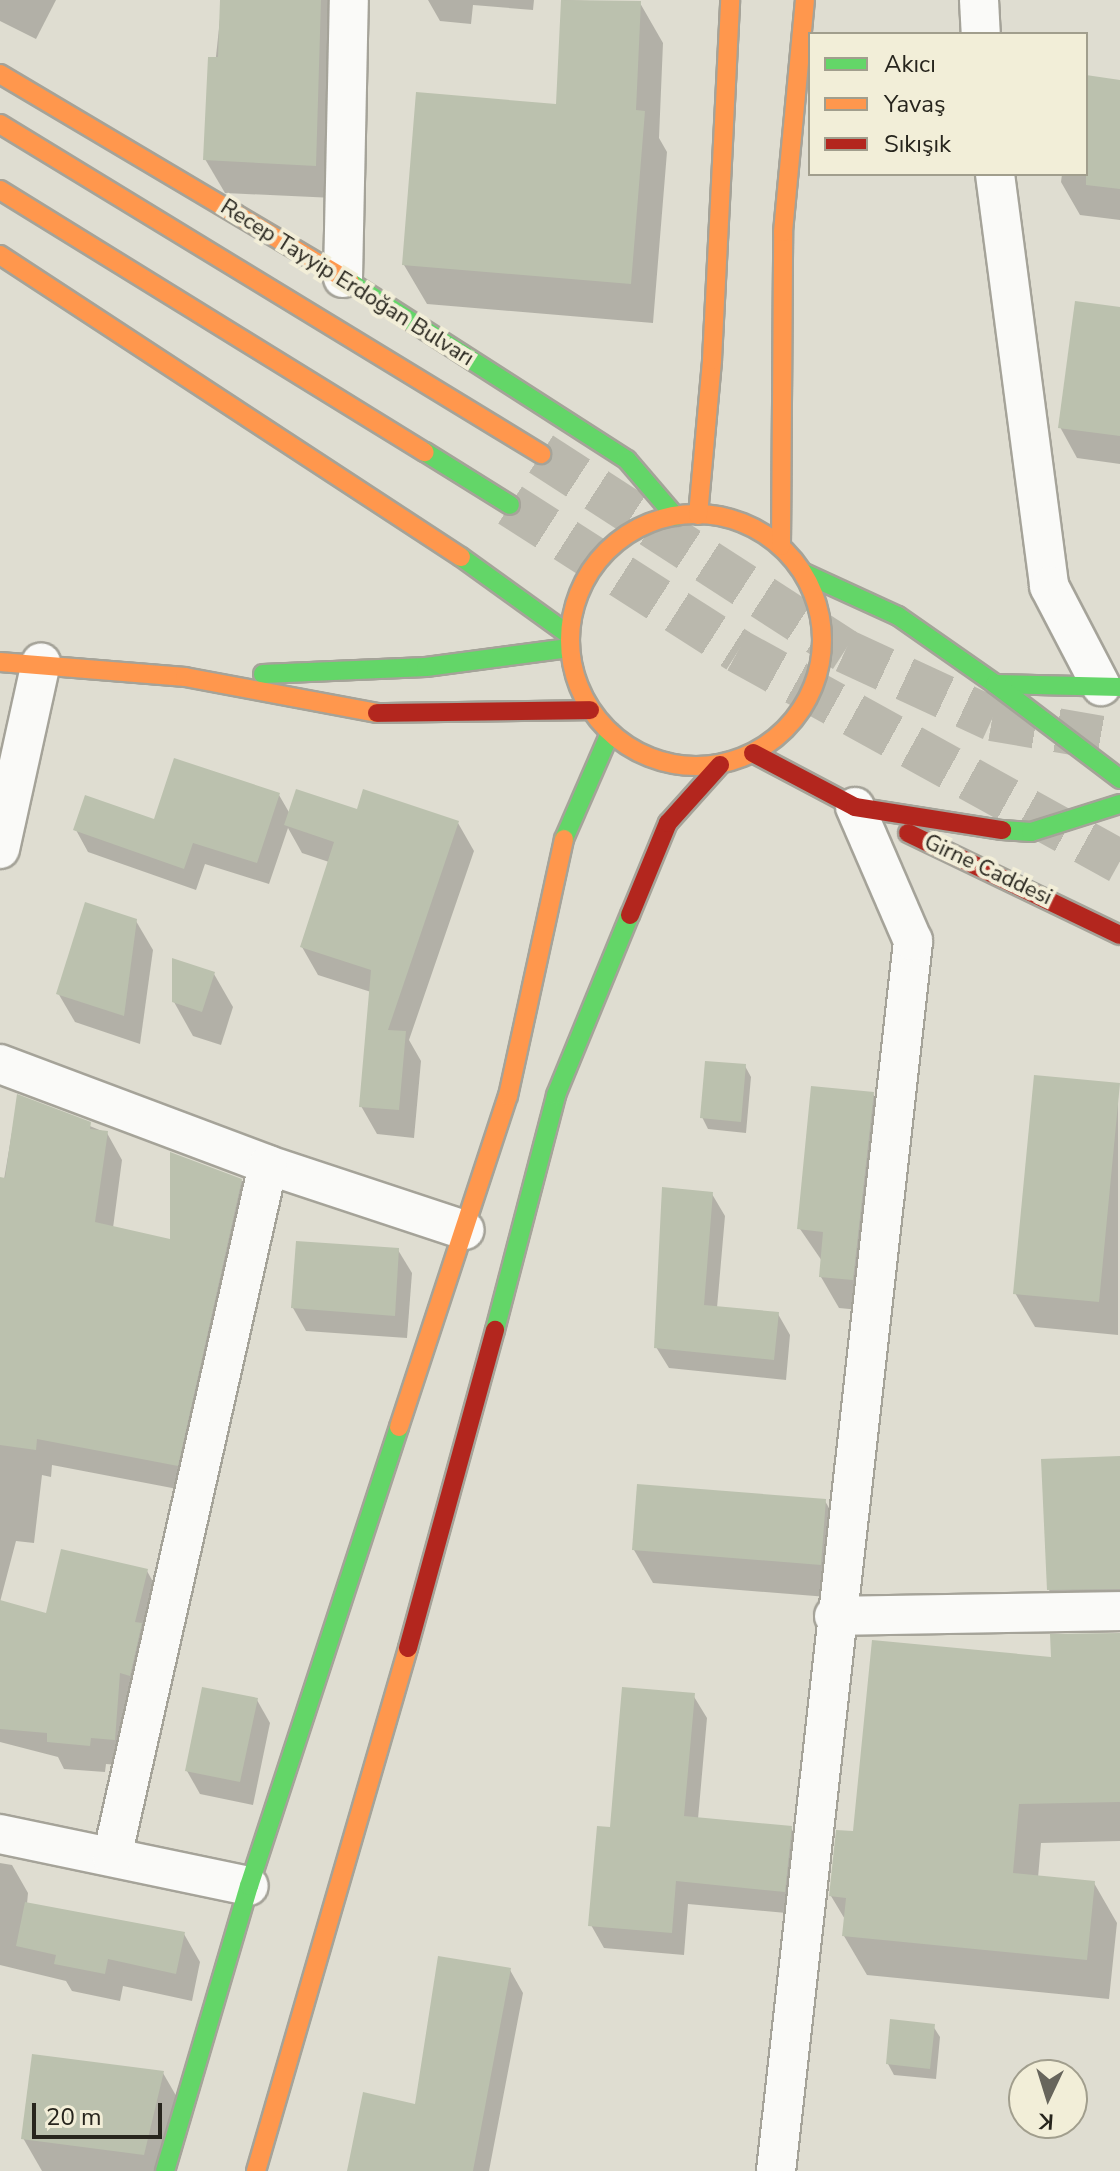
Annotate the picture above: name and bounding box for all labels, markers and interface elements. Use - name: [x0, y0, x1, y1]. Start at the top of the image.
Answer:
- legend: [808, 32, 1088, 176]
- text: Akıcı: [884, 48, 936, 80]
- text: Yavaş: [884, 88, 945, 120]
- text: Sıkışık: [884, 128, 951, 160]
- street label: Recep Tayyip Erdoğan Bulvarı: [216, 194, 478, 372]
- street label: Girne Caddesi: [920, 829, 1056, 911]
- north arrow: [1008, 2059, 1088, 2139]
- scale bar: [36, 2087, 166, 2137]
- text: 20 m: [46, 2101, 102, 2133]
- text: K: [1038, 2105, 1055, 2136]

